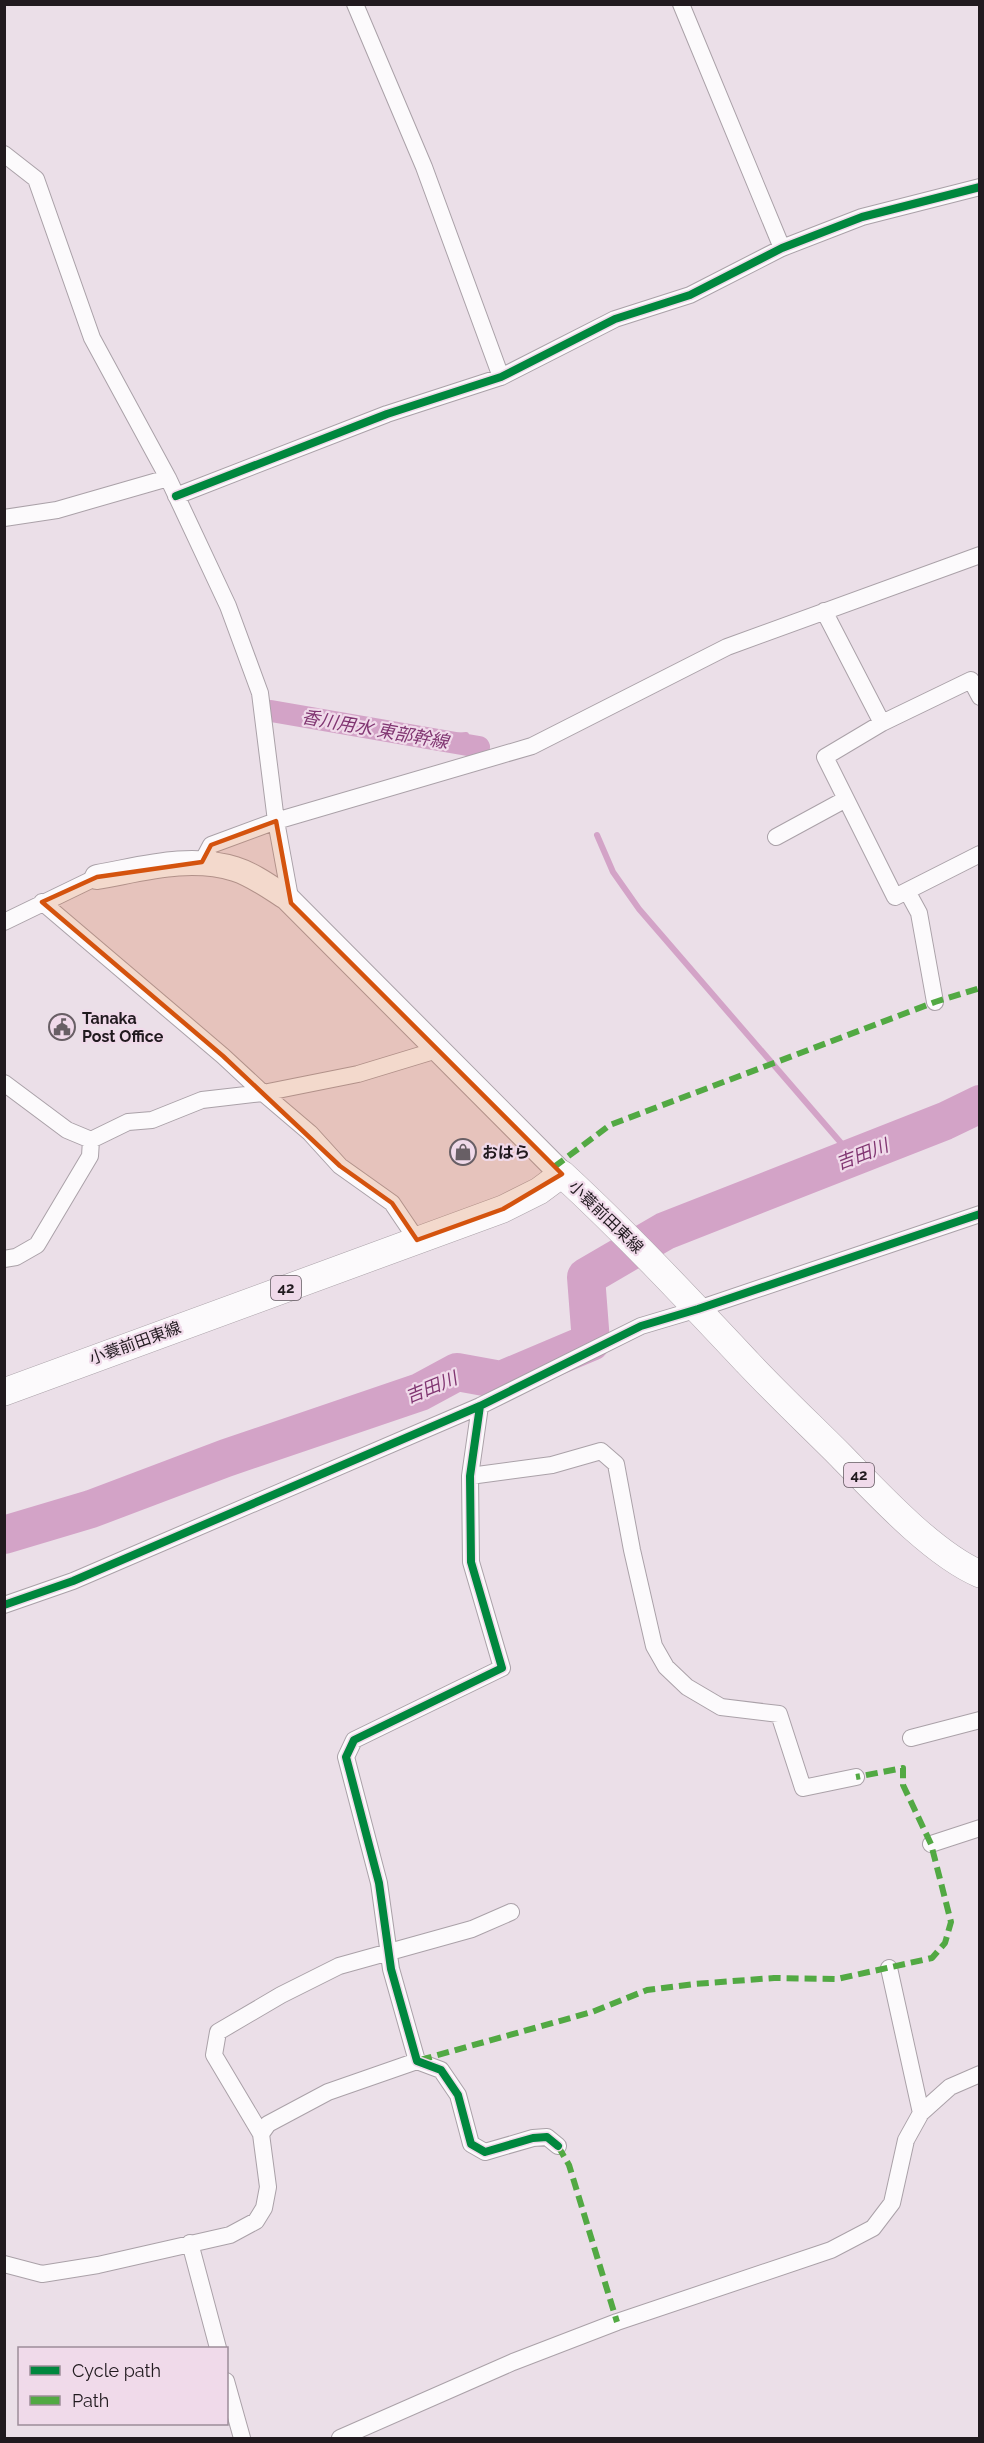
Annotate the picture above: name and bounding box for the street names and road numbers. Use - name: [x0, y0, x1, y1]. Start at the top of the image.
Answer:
- street label: 小蓑前田東線: [565, 1177, 647, 1257]
- road number: 42: [271, 1276, 301, 1300]
- street label: 小蓑前田東線: [87, 1318, 183, 1368]
- road number: 42: [844, 1463, 874, 1487]

